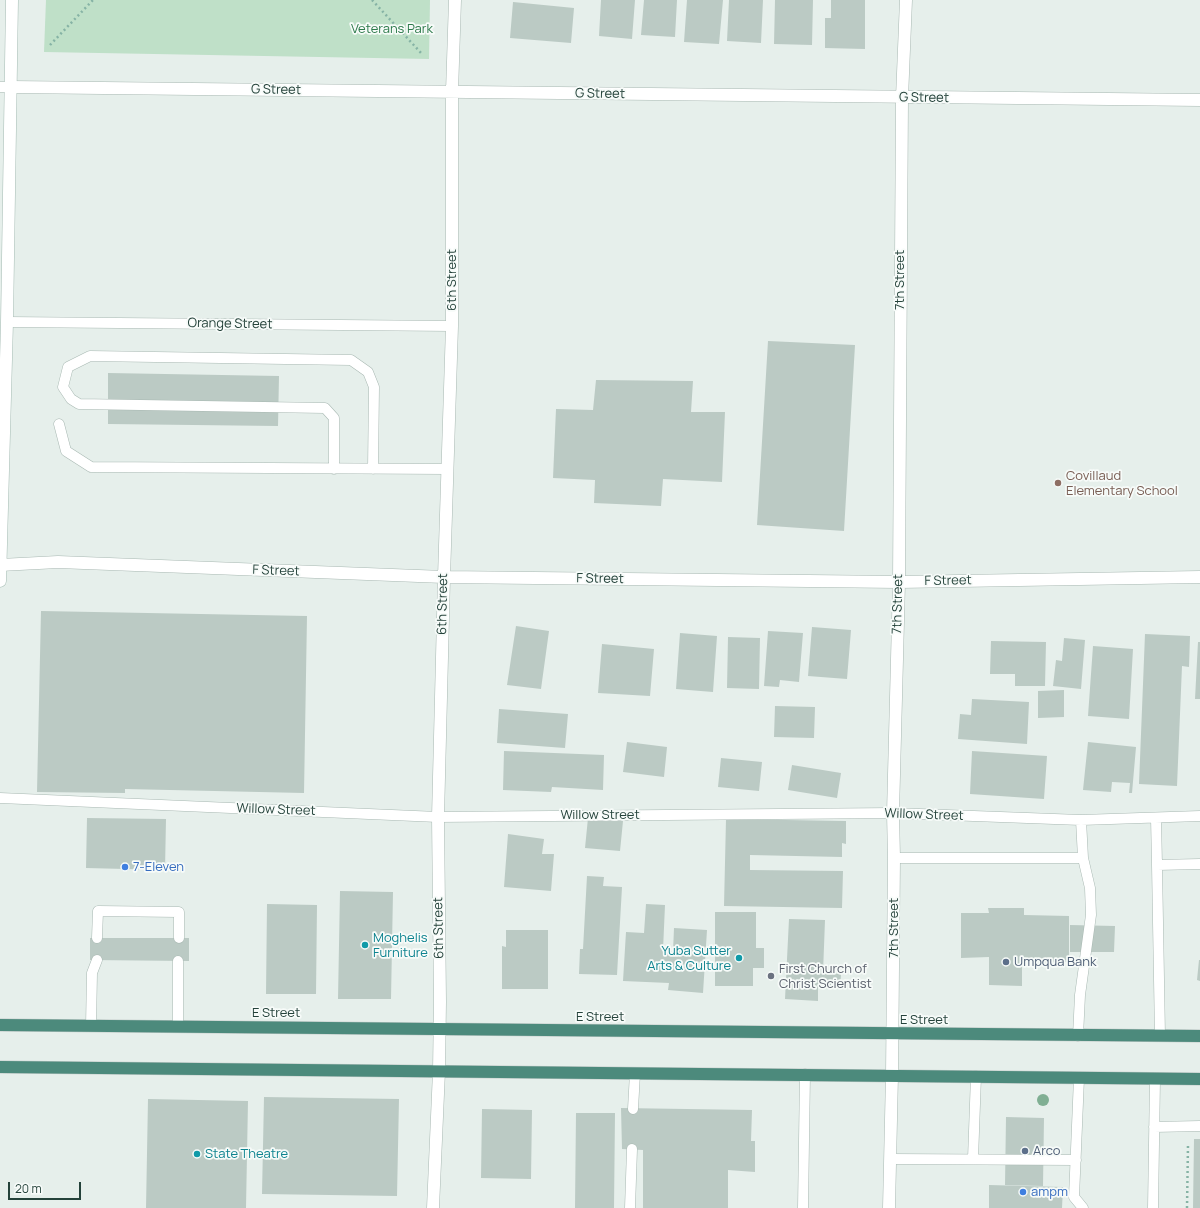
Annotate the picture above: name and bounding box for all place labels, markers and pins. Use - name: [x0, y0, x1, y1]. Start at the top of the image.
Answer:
- place label: Covillaud Elementary School: [1066, 468, 1178, 499]
- marker: Covillaud Elementary School: [1053, 478, 1063, 488]
- place label: 7-Eleven: [133, 859, 184, 875]
- marker: 7-Eleven: [120, 862, 130, 872]
- place label: Moghelis Furniture: [373, 930, 428, 961]
- marker: Moghelis Furniture: [360, 940, 370, 950]
- place label: Yuba Sutter Arts & Culture: [647, 943, 731, 974]
- marker: Yuba Sutter Arts & Culture: [734, 953, 744, 963]
- place label: Umpqua Bank: [1014, 954, 1096, 970]
- marker: Umpqua Bank: [1001, 957, 1011, 967]
- place label: First Church of Christ Scientist: [779, 961, 872, 992]
- marker: First Church of Christ Scientist: [766, 971, 776, 981]
- place label: Arco: [1033, 1143, 1060, 1159]
- place label: State Theatre: [205, 1146, 288, 1162]
- marker: Arco: [1020, 1146, 1030, 1156]
- marker: State Theatre: [192, 1149, 202, 1159]
- place label: ampm: [1031, 1184, 1068, 1200]
- marker: ampm: [1018, 1187, 1028, 1197]

